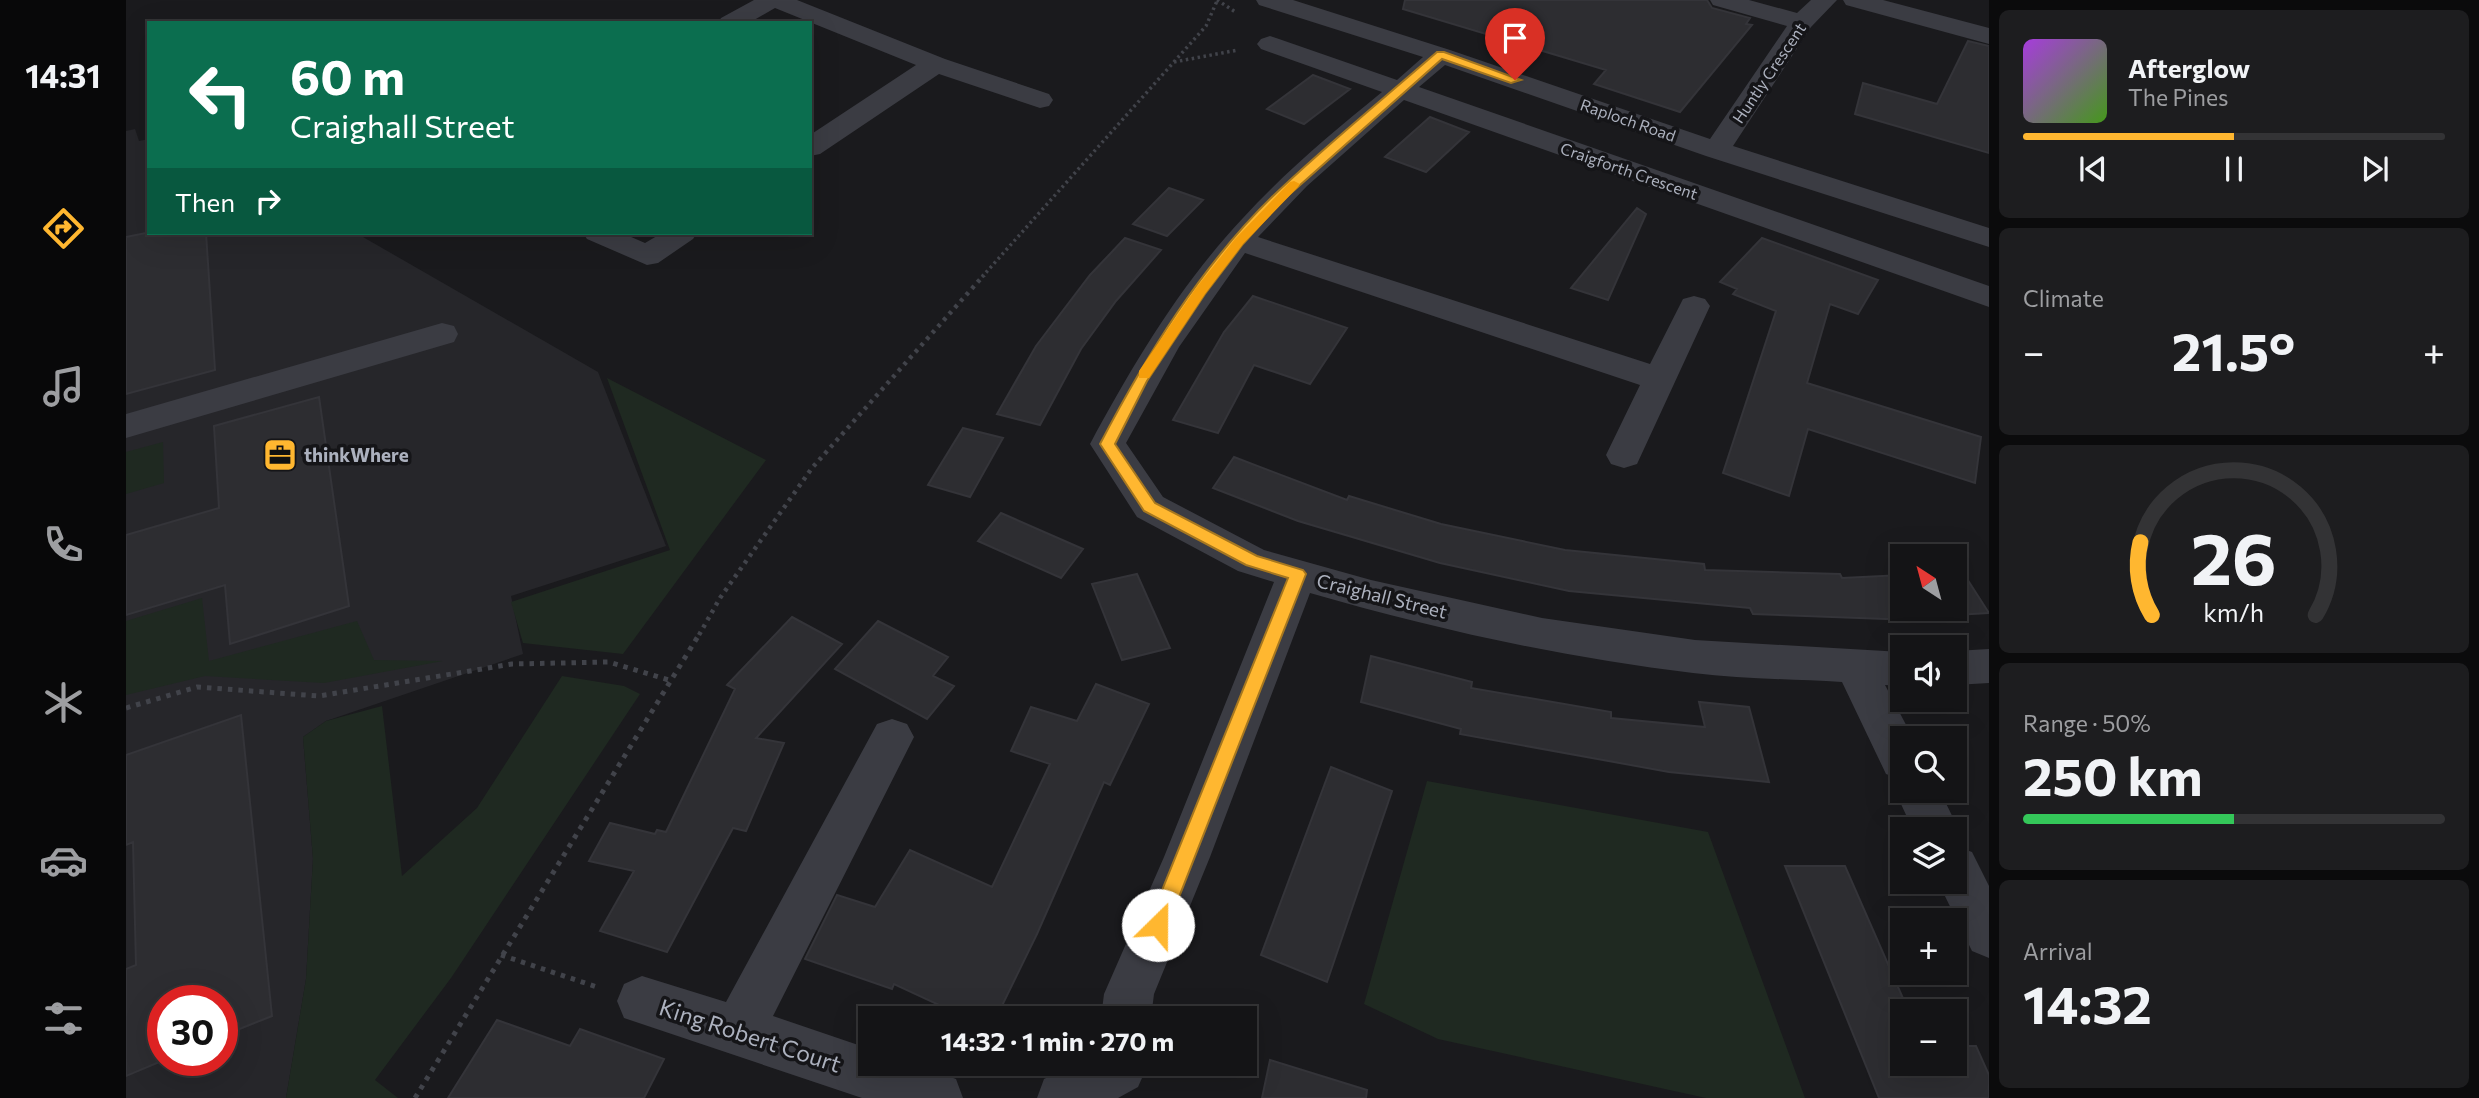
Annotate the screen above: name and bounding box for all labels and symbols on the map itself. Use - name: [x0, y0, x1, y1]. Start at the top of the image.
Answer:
- pin: [1485, 8, 1545, 80]
- street label: Huntly Crescent: [1728, 19, 1809, 127]
- street label: Raploch Road: [1578, 94, 1678, 145]
- street label: Craigforth Crescent: [1558, 138, 1701, 203]
- office icon: thinkWhere: [261, 436, 299, 474]
- place label: thinkWhere: [304, 443, 409, 466]
- north arrow: [1890, 544, 1967, 621]
- street label: Craighall Street: [1315, 568, 1450, 623]
- position arrow: [1121, 888, 1195, 962]
- speed limit sign: 30: [147, 985, 238, 1076]
- street label: King Robert Court: [656, 992, 845, 1078]

